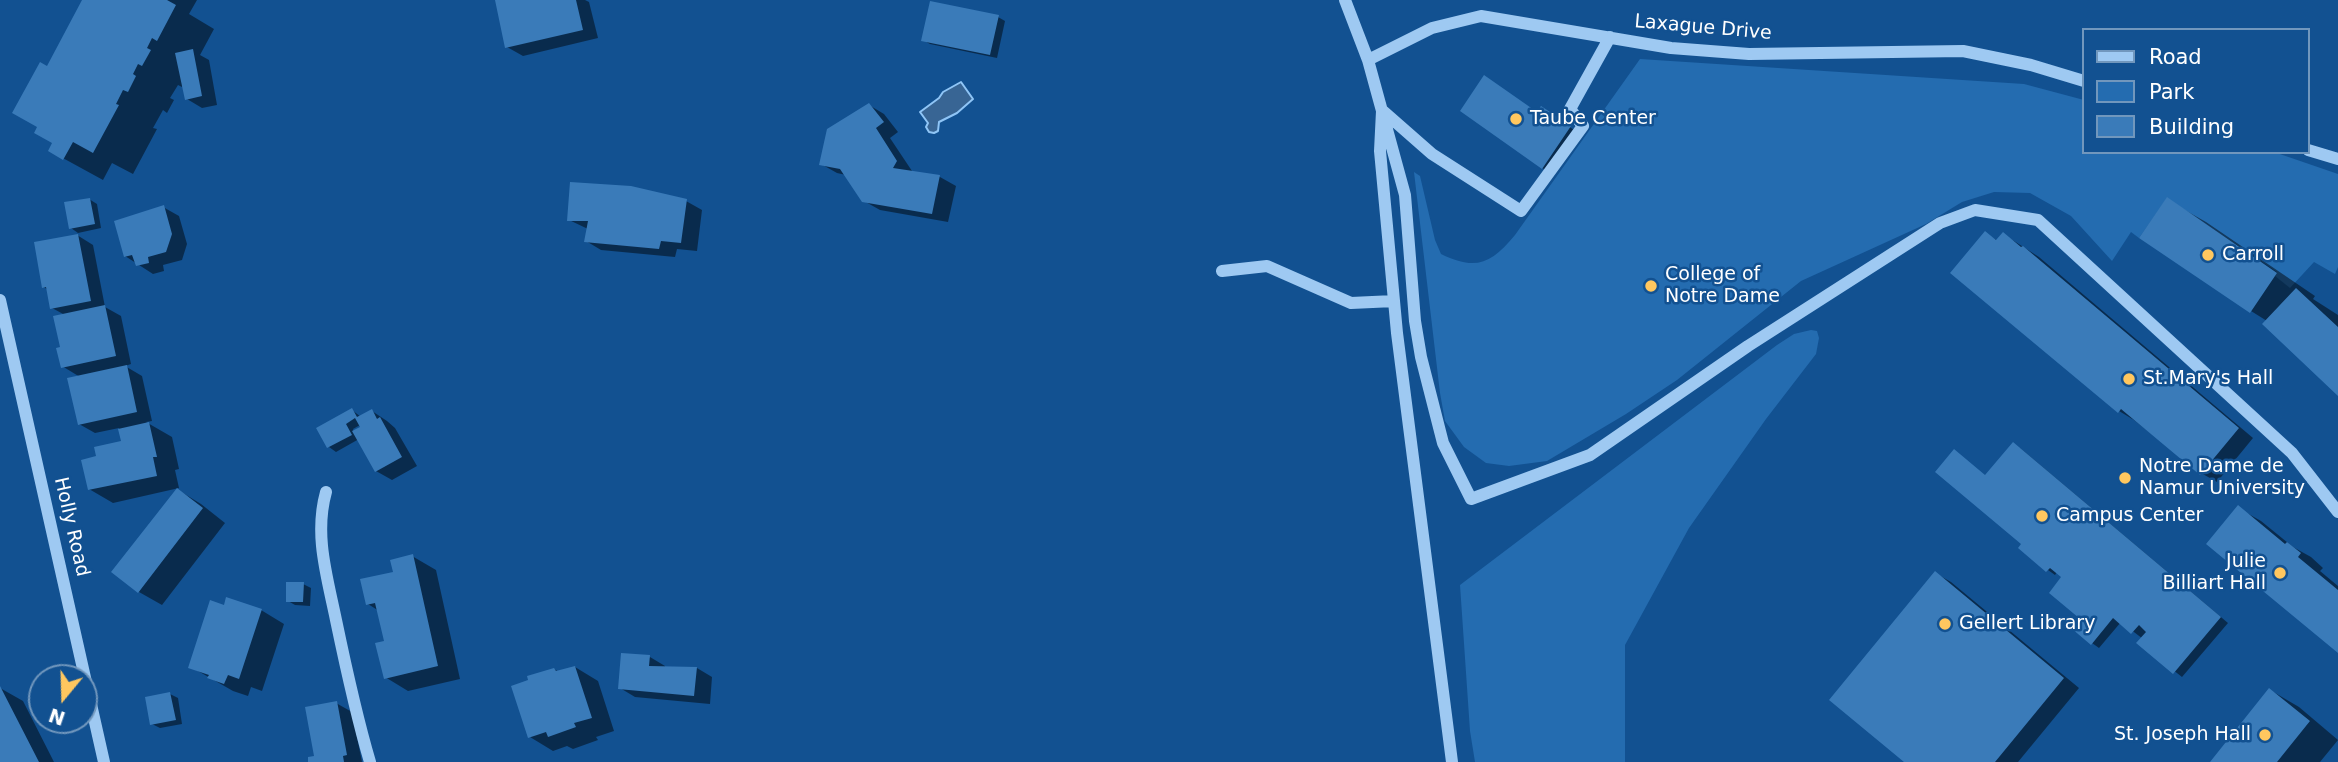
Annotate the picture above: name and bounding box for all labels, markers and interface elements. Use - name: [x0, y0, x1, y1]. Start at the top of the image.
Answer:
- street label: Laxague Drive: [1633, 11, 1773, 45]
- legend: [2082, 28, 2310, 154]
- text: Road: [2149, 45, 2202, 69]
- text: Park: [2149, 80, 2194, 104]
- place label: Taube Center: [1530, 108, 1656, 130]
- marker: Taube Center: [1508, 111, 1524, 127]
- text: Building: [2149, 115, 2234, 139]
- place label: Carroll: [2222, 244, 2284, 266]
- marker: Carroll: [2200, 247, 2216, 263]
- place label: College of Notre Dame: [1665, 264, 1780, 308]
- marker: College of Notre Dame: [1643, 278, 1659, 294]
- place label: St.Mary's Hall: [2143, 368, 2273, 390]
- marker: St.Mary's Hall: [2121, 371, 2137, 387]
- place label: Notre Dame de Namur University: [2139, 456, 2305, 500]
- marker: Notre Dame de Namur University: [2117, 470, 2133, 486]
- street label: Holly Road: [48, 475, 94, 579]
- place label: Campus Center: [2056, 505, 2203, 527]
- marker: Campus Center: [2034, 508, 2050, 524]
- place label: Julie Billiart Hall: [2162, 551, 2266, 595]
- marker: Julie Billiart Hall: [2272, 565, 2288, 581]
- place label: Gellert Library: [1959, 613, 2095, 635]
- marker: Gellert Library: [1937, 616, 1953, 632]
- north arrow: [28, 664, 98, 734]
- text: N: [46, 704, 68, 730]
- place label: St. Joseph Hall: [2114, 724, 2251, 746]
- marker: St. Joseph Hall: [2257, 727, 2273, 743]

